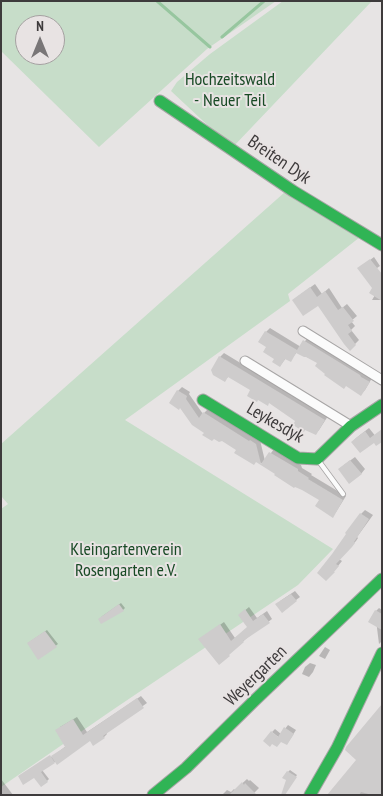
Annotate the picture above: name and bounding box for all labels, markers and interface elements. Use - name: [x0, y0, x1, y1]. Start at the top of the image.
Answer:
- north arrow: [15, 15, 65, 65]
- text: N: [36, 17, 44, 35]
- park label: Hochzeitswald - Neuer Teil: [185, 69, 275, 112]
- street label: Breiten Dyk: [243, 131, 315, 189]
- street label: Leykesdyk: [243, 398, 307, 448]
- park label: Kleingartenverein Rosengarten e.V.: [70, 539, 182, 582]
- street label: Weyergarten: [220, 641, 292, 711]

